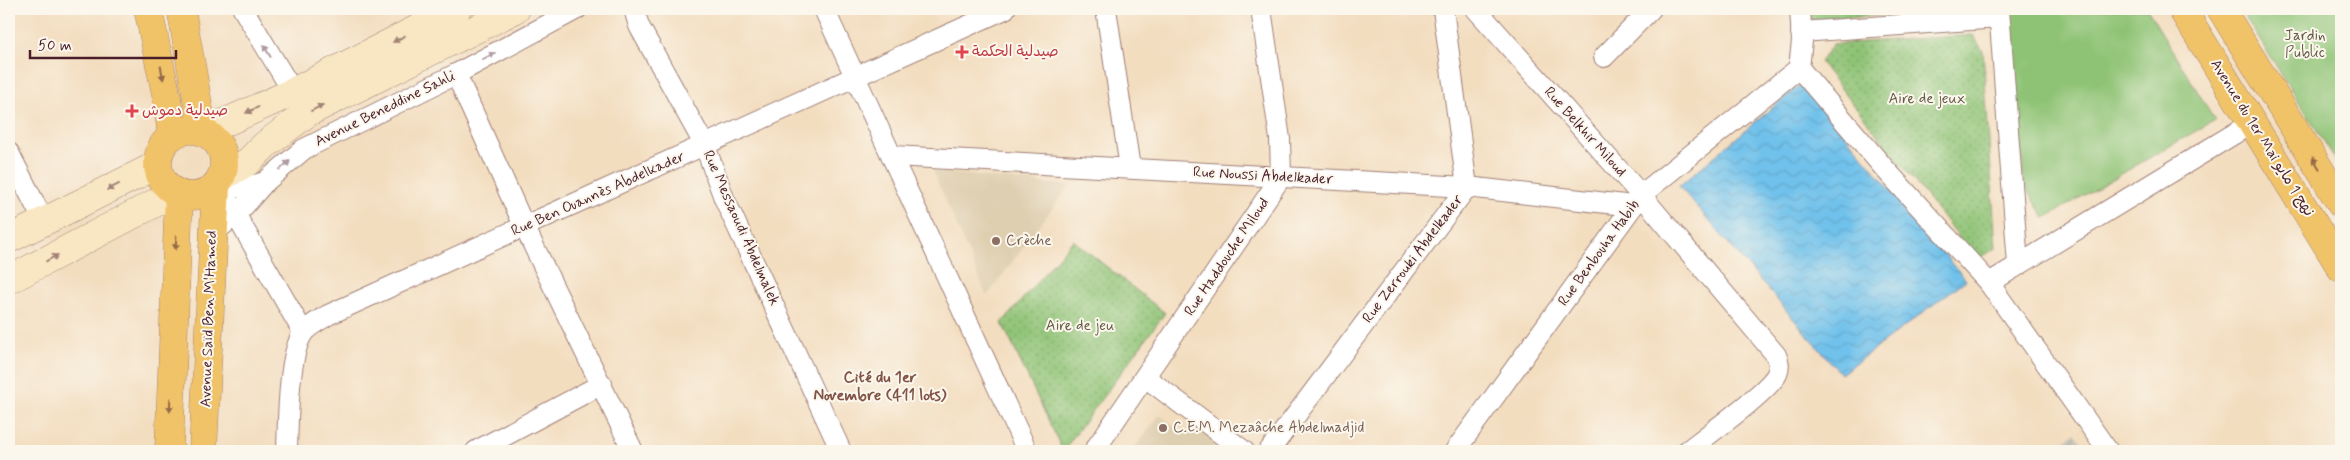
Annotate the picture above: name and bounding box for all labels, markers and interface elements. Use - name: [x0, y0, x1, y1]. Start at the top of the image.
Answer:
- park label: Jardin Public: [2284, 26, 2326, 63]
- scale bar: [30, 28, 176, 60]
- one-way arrow: [391, 35, 406, 43]
- text: 50 m: [38, 36, 72, 56]
- place label: صيدلية الحكمة: [972, 42, 1059, 62]
- one-way arrow: [263, 44, 272, 57]
- marker: صيدلية الحكمة: [956, 46, 968, 58]
- one-way arrow: [482, 51, 496, 60]
- street label: Avenue du 1er Mai نهج 1 مايو: [2205, 56, 2319, 220]
- one-way arrow: [159, 66, 167, 82]
- street label: Avenue Beneddine Sahli: [312, 66, 459, 152]
- street label: Rue Belkhir Miloud: [1539, 83, 1631, 181]
- park label: Aire de jeux: [1889, 89, 1966, 109]
- place label: صيدلية دموش: [142, 101, 228, 121]
- one-way arrow: [310, 104, 325, 112]
- marker: صيدلية دموش: [126, 105, 138, 117]
- one-way arrow: [245, 106, 259, 114]
- street label: Rue Ben Ouannès Abdelkader: [508, 147, 688, 241]
- street label: Rue Messaoudi Abdelmalek: [698, 147, 784, 309]
- one-way arrow: [2311, 156, 2320, 169]
- one-way arrow: [278, 159, 290, 171]
- street label: Rue Noussi Abdelkader: [1192, 162, 1334, 190]
- one-way arrow: [106, 183, 121, 191]
- street label: Rue Zerrouki Abdelkader: [1358, 191, 1468, 327]
- street label: Rue Haddouche Miloud: [1180, 194, 1274, 320]
- street label: Rue Benbouha Habib: [1554, 196, 1644, 310]
- street label: Avenue Saïd Ben M'Hamed: [196, 230, 222, 408]
- place label: Crèche: [1006, 231, 1052, 251]
- one-way arrow: [171, 235, 179, 251]
- marker: Crèche: [990, 235, 1002, 247]
- one-way arrow: [45, 254, 59, 262]
- park label: Aire de jeu: [1046, 316, 1114, 336]
- district label: Cité du 1er Novembre (411 lots): [813, 367, 947, 406]
- one-way arrow: [166, 398, 174, 414]
- place label: C.E.M. Mezaâche Abdelmadjid: [1173, 418, 1365, 438]
- marker: C.E.M. Mezaâche Abdelmadjid: [1157, 422, 1169, 434]

